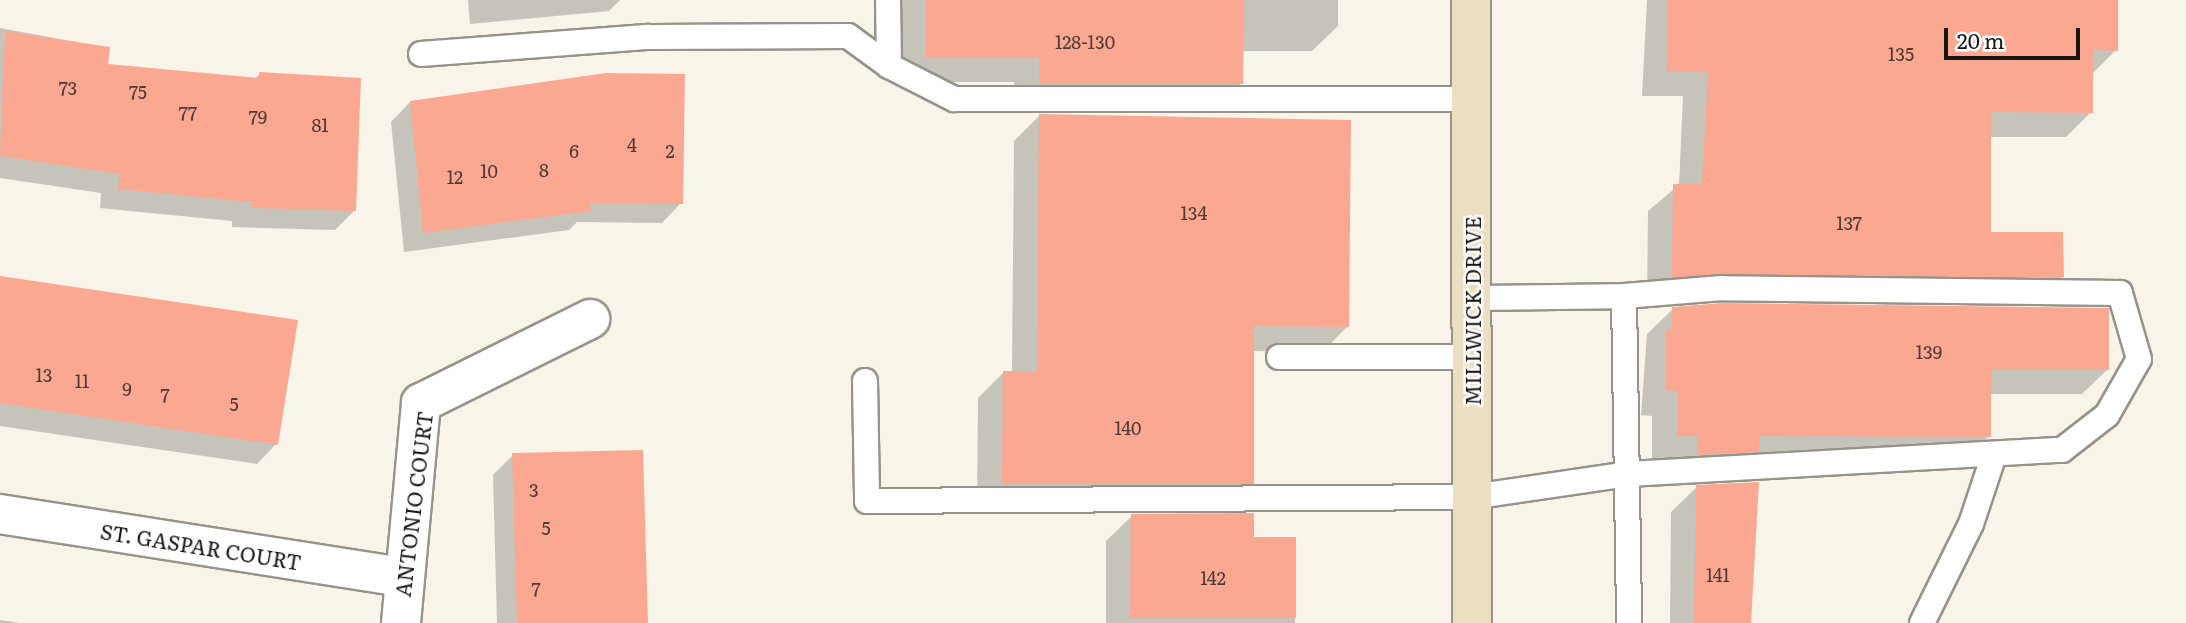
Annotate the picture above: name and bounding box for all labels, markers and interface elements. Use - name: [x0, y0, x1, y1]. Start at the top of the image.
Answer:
- scale bar: [1948, 14, 2084, 58]
- text: 20 m: [1957, 24, 2004, 55]
- house number: 128-130: [1055, 31, 1115, 53]
- house number: 135: [1888, 43, 1914, 65]
- house number: 73: [59, 77, 77, 99]
- house number: 75: [129, 81, 147, 103]
- house number: 77: [179, 102, 197, 124]
- house number: 79: [249, 106, 267, 128]
- house number: 81: [311, 114, 329, 136]
- house number: 4: [627, 134, 637, 156]
- house number: 6: [569, 140, 579, 162]
- house number: 2: [665, 140, 675, 162]
- house number: 8: [539, 159, 549, 181]
- house number: 10: [480, 160, 498, 182]
- house number: 12: [447, 166, 463, 188]
- house number: 134: [1181, 202, 1207, 224]
- house number: 137: [1836, 212, 1862, 234]
- street label: MILLWICK DRIVE: [1459, 216, 1485, 406]
- house number: 139: [1916, 341, 1942, 363]
- house number: 13: [35, 364, 53, 386]
- house number: 11: [75, 370, 89, 392]
- house number: 9: [122, 378, 132, 400]
- house number: 7: [160, 384, 170, 406]
- house number: 5: [229, 393, 239, 415]
- street label: ANTONIO COURT: [389, 410, 437, 598]
- house number: 140: [1115, 417, 1141, 439]
- house number: 3: [529, 479, 539, 501]
- house number: 5: [541, 517, 551, 539]
- street label: ST. GASPAR COURT: [99, 518, 303, 574]
- house number: 141: [1706, 564, 1730, 586]
- house number: 142: [1200, 567, 1226, 589]
- house number: 7: [531, 578, 541, 600]

